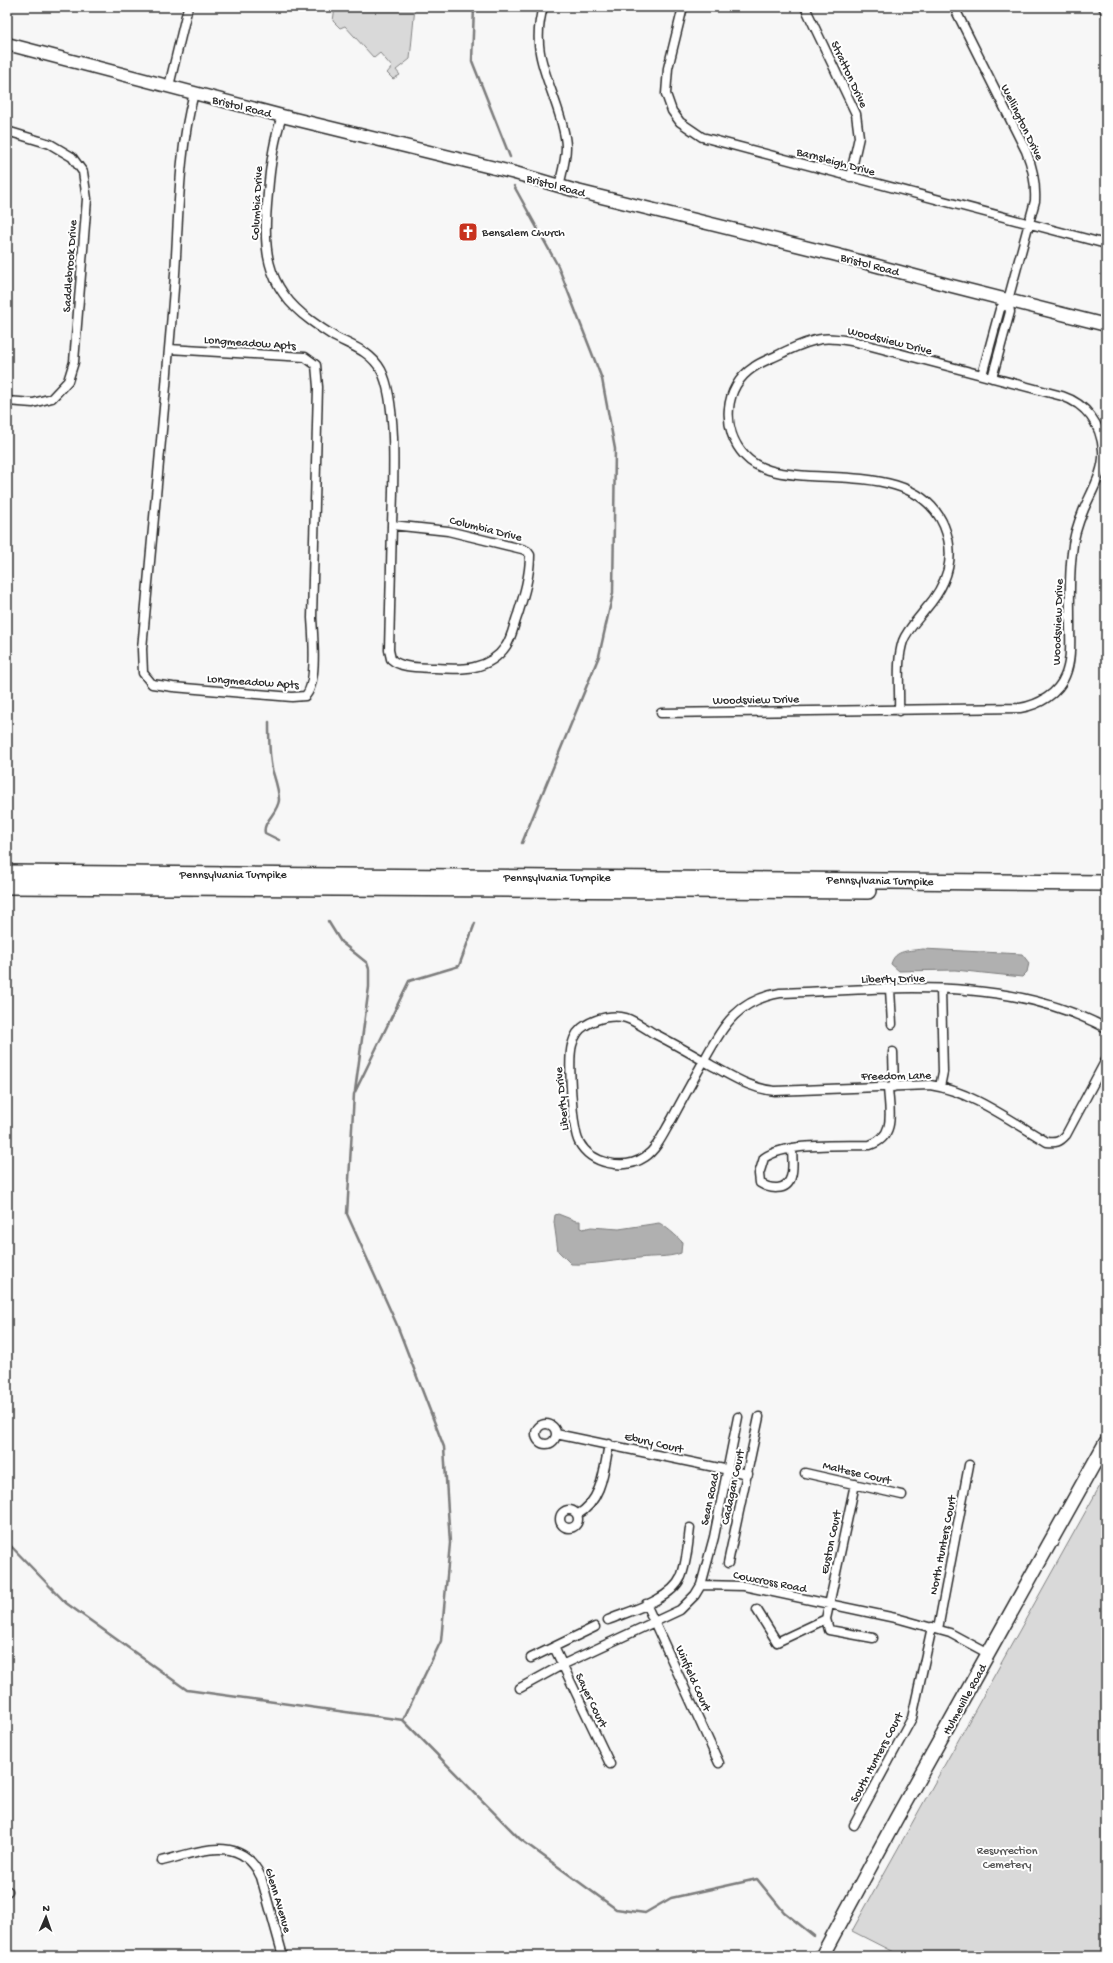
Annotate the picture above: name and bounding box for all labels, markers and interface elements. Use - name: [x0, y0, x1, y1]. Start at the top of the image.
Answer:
- street label: Stratton Drive: [827, 39, 870, 111]
- street label: Wellington Drive: [997, 83, 1046, 164]
- street label: Bristol Road: [210, 94, 273, 122]
- street label: Barnsleigh Drive: [794, 145, 877, 180]
- street label: Columbia Drive: [249, 165, 267, 240]
- street label: Bristol Road: [524, 172, 587, 202]
- street label: Saddlebrook Drive: [61, 219, 81, 313]
- church icon: Bensalem Church: [457, 221, 479, 243]
- place label: Bensalem Church: [481, 227, 565, 241]
- street label: Bristol Road: [838, 251, 901, 281]
- street label: Woodsview Drive: [846, 325, 934, 359]
- street label: Longmeadow Apts: [203, 334, 297, 354]
- street label: Columbia Drive: [448, 514, 524, 546]
- street label: Woodsview Drive: [1050, 578, 1068, 666]
- street label: Longmeadow Apts: [206, 673, 300, 693]
- street label: Woodsview Drive: [713, 693, 800, 709]
- street label: Pennsylvania Turnpike: [178, 869, 287, 883]
- street label: Pennsylvania Turnpike: [502, 872, 611, 886]
- street label: Pennsylvania Turnpike: [825, 874, 934, 890]
- street label: Liberty Drive: [861, 972, 926, 988]
- street label: Liberty Drive: [553, 1066, 573, 1131]
- street label: Freedom Lane: [860, 1069, 932, 1085]
- street label: Ebury Court: [623, 1430, 685, 1458]
- street label: Cadagan Court: [719, 1448, 749, 1526]
- street label: Maltese Court: [821, 1459, 893, 1489]
- street label: Sean Road: [699, 1471, 724, 1527]
- street label: North Hunters Court: [927, 1494, 961, 1596]
- street label: Euston Court: [818, 1508, 846, 1576]
- street label: Cowcross Road: [732, 1569, 808, 1597]
- street label: Winfield Court: [671, 1644, 713, 1715]
- street label: Hulmeville Road: [941, 1662, 991, 1738]
- street label: Sayer Court: [571, 1671, 610, 1731]
- street label: South Hunters Court: [848, 1710, 908, 1805]
- park label: Resurrection Cemetery: [977, 1845, 1038, 1873]
- street label: Glenn Avenue: [261, 1867, 294, 1935]
- north arrow: [26, 1897, 66, 1937]
- text: N: [42, 1903, 50, 1915]

